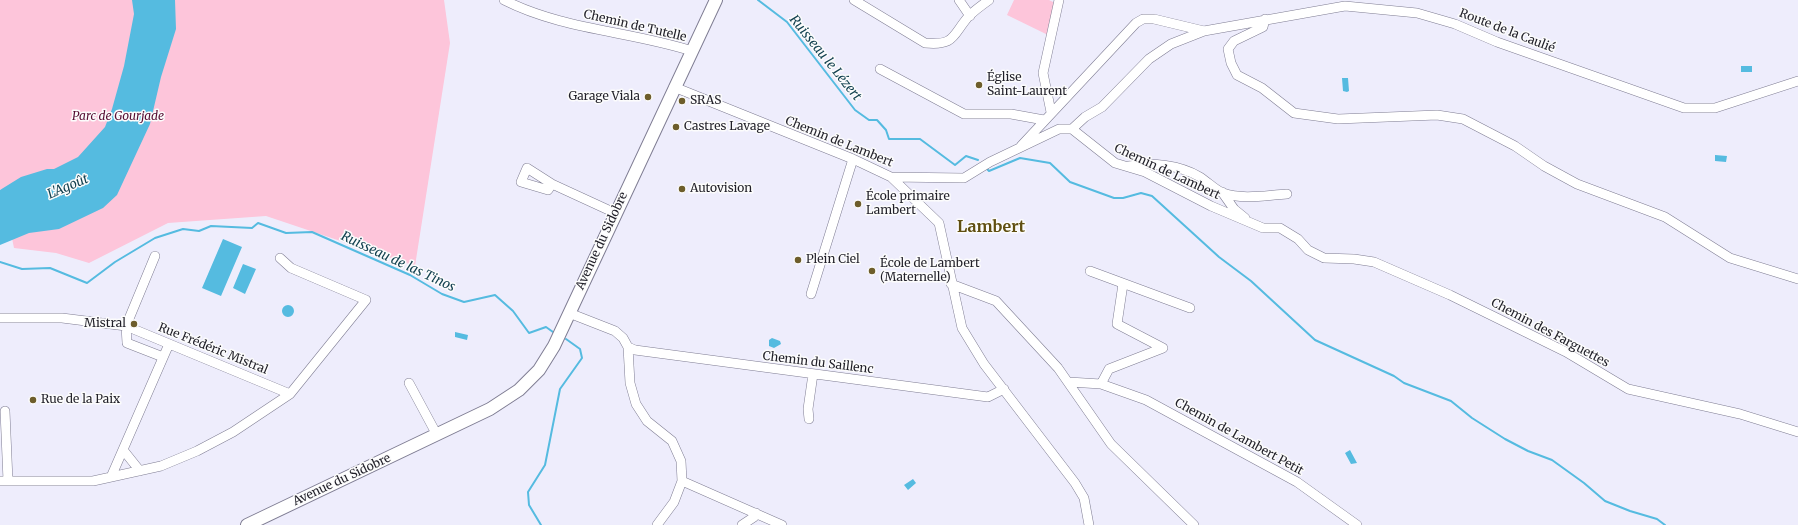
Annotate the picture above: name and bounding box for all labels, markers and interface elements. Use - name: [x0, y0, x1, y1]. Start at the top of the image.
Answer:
- street label: Route de la Caulié: [1457, 6, 1557, 56]
- street label: Chemin de Tutelle: [582, 7, 688, 45]
- water label: Ruisseau le Lézert: [786, 12, 864, 104]
- place label: Église Saint-Laurent: [987, 71, 1067, 99]
- marker: Église Saint-Laurent: [974, 80, 984, 90]
- place label: Garage Viala: [568, 90, 640, 104]
- marker: Garage Viala: [643, 92, 653, 102]
- place label: SRAS: [690, 94, 721, 108]
- marker: SRAS: [677, 96, 687, 106]
- park label: Parc de Gourjade: [72, 110, 164, 124]
- street label: Chemin de Lambert: [783, 114, 895, 170]
- place label: Castres Lavage: [684, 120, 770, 134]
- marker: Castres Lavage: [671, 122, 681, 132]
- street label: Chemin de Lambert: [1112, 141, 1222, 203]
- water label: L'Agoût: [45, 171, 91, 203]
- place label: Autovision: [690, 182, 752, 196]
- marker: Autovision: [677, 184, 687, 194]
- street label: Avenue du Sidobre: [573, 190, 631, 292]
- place label: École primaire Lambert: [866, 190, 950, 218]
- marker: École primaire Lambert: [853, 199, 863, 209]
- district label: Lambert: [957, 217, 1025, 237]
- water label: Ruisseau de las Tinos: [338, 229, 458, 295]
- place label: Plein Ciel: [806, 253, 860, 267]
- marker: Plein Ciel: [793, 255, 803, 265]
- place label: École de Lambert (Maternelle): [880, 257, 980, 285]
- marker: École de Lambert (Maternelle): [867, 266, 877, 276]
- street label: Chemin des Farguettes: [1488, 296, 1612, 370]
- place label: Mistral: [84, 317, 126, 331]
- marker: Mistral: [129, 319, 139, 329]
- street label: Rue Frédéric Mistral: [156, 320, 270, 378]
- street label: Chemin du Saillenc: [762, 349, 874, 377]
- place label: Rue de la Paix: [41, 393, 120, 407]
- marker: Rue de la Paix: [28, 395, 38, 405]
- street label: Chemin de Lambert Petit: [1172, 396, 1306, 478]
- street label: Avenue du Sidobre: [291, 451, 393, 509]

